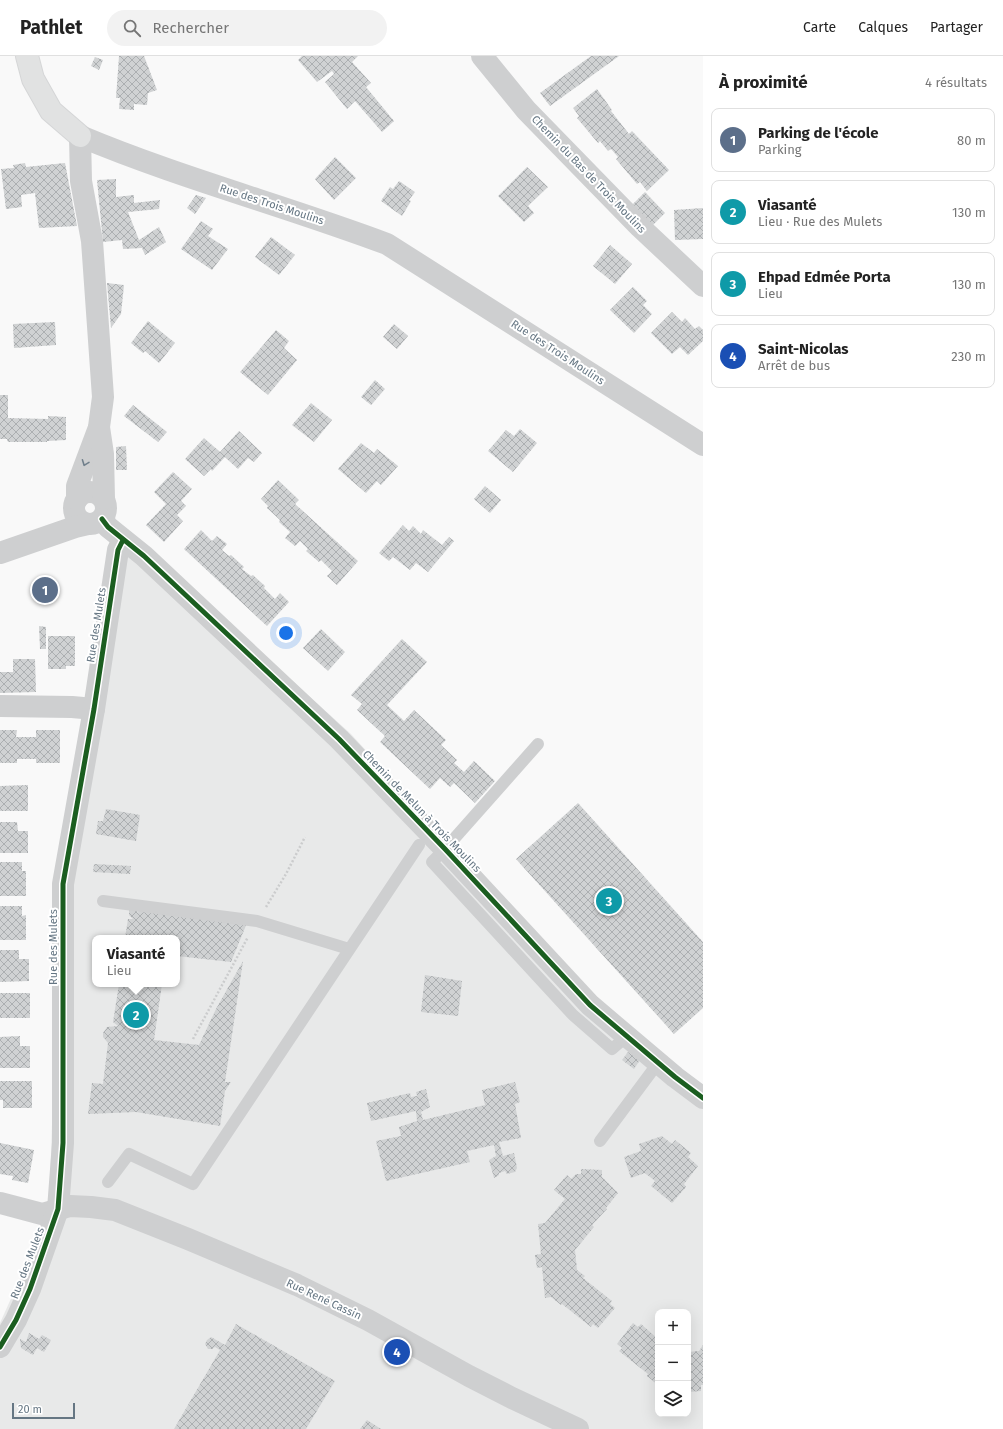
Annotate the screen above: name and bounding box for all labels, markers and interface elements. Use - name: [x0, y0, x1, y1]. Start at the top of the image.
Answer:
- search box: [107, 10, 387, 46]
- text: Pathlet: [20, 16, 83, 39]
- icon: search: [121, 17, 143, 39]
- text: Rechercher: [153, 19, 229, 37]
- text: Carte: [803, 19, 836, 36]
- text: Calques: [858, 19, 908, 36]
- text: Partager: [930, 19, 983, 36]
- text: À proximité: [719, 72, 808, 93]
- text: 4 résultats: [925, 75, 987, 90]
- street label: Chemin du Bas de Trois Moulins: [529, 113, 648, 236]
- text: Parking de l'école: [758, 124, 879, 142]
- text: 1: [730, 133, 736, 148]
- text: 80 m: [957, 133, 986, 148]
- text: Parking: [758, 142, 802, 157]
- street label: Rue des Trois Moulins: [218, 181, 326, 227]
- text: Viasanté: [758, 196, 817, 214]
- text: 2: [730, 205, 736, 220]
- text: 130 m: [952, 205, 986, 220]
- text: Lieu · Rue des Mulets: [758, 214, 882, 229]
- text: Ehpad Edmée Porta: [758, 268, 891, 286]
- text: 3: [730, 277, 736, 292]
- text: 130 m: [952, 277, 986, 292]
- text: Lieu: [758, 286, 783, 301]
- street label: Rue des Trois Moulins: [509, 317, 607, 387]
- text: Saint-Nicolas: [758, 340, 849, 358]
- text: 4: [729, 349, 737, 364]
- text: 230 m: [951, 349, 986, 364]
- text: Arrêt de bus: [758, 358, 830, 373]
- one-way arrow: [82, 459, 90, 466]
- pin: 1: [32, 575, 58, 605]
- street label: Rue des Mulets: [84, 587, 109, 664]
- your location: [276, 623, 296, 643]
- street label: Chemin de Melun à Trois Moulins: [360, 748, 483, 875]
- pin: 3: [596, 886, 622, 916]
- street label: Rue des Mulets: [47, 909, 60, 985]
- popup: [92, 935, 180, 987]
- text: Viasanté: [107, 945, 165, 963]
- text: Lieu: [107, 963, 131, 978]
- pin: 2: [123, 1000, 149, 1030]
- street label: Rue des Mulets: [8, 1225, 47, 1301]
- street label: Rue René Cassin: [284, 1276, 363, 1323]
- map controls: [655, 1309, 691, 1417]
- button: +: [655, 1309, 691, 1345]
- pin: 4: [384, 1337, 410, 1367]
- button: −: [655, 1345, 691, 1381]
- button: layers: [655, 1381, 691, 1417]
- scale bar: [12, 1401, 75, 1420]
- text: 20 m: [18, 1403, 42, 1416]

